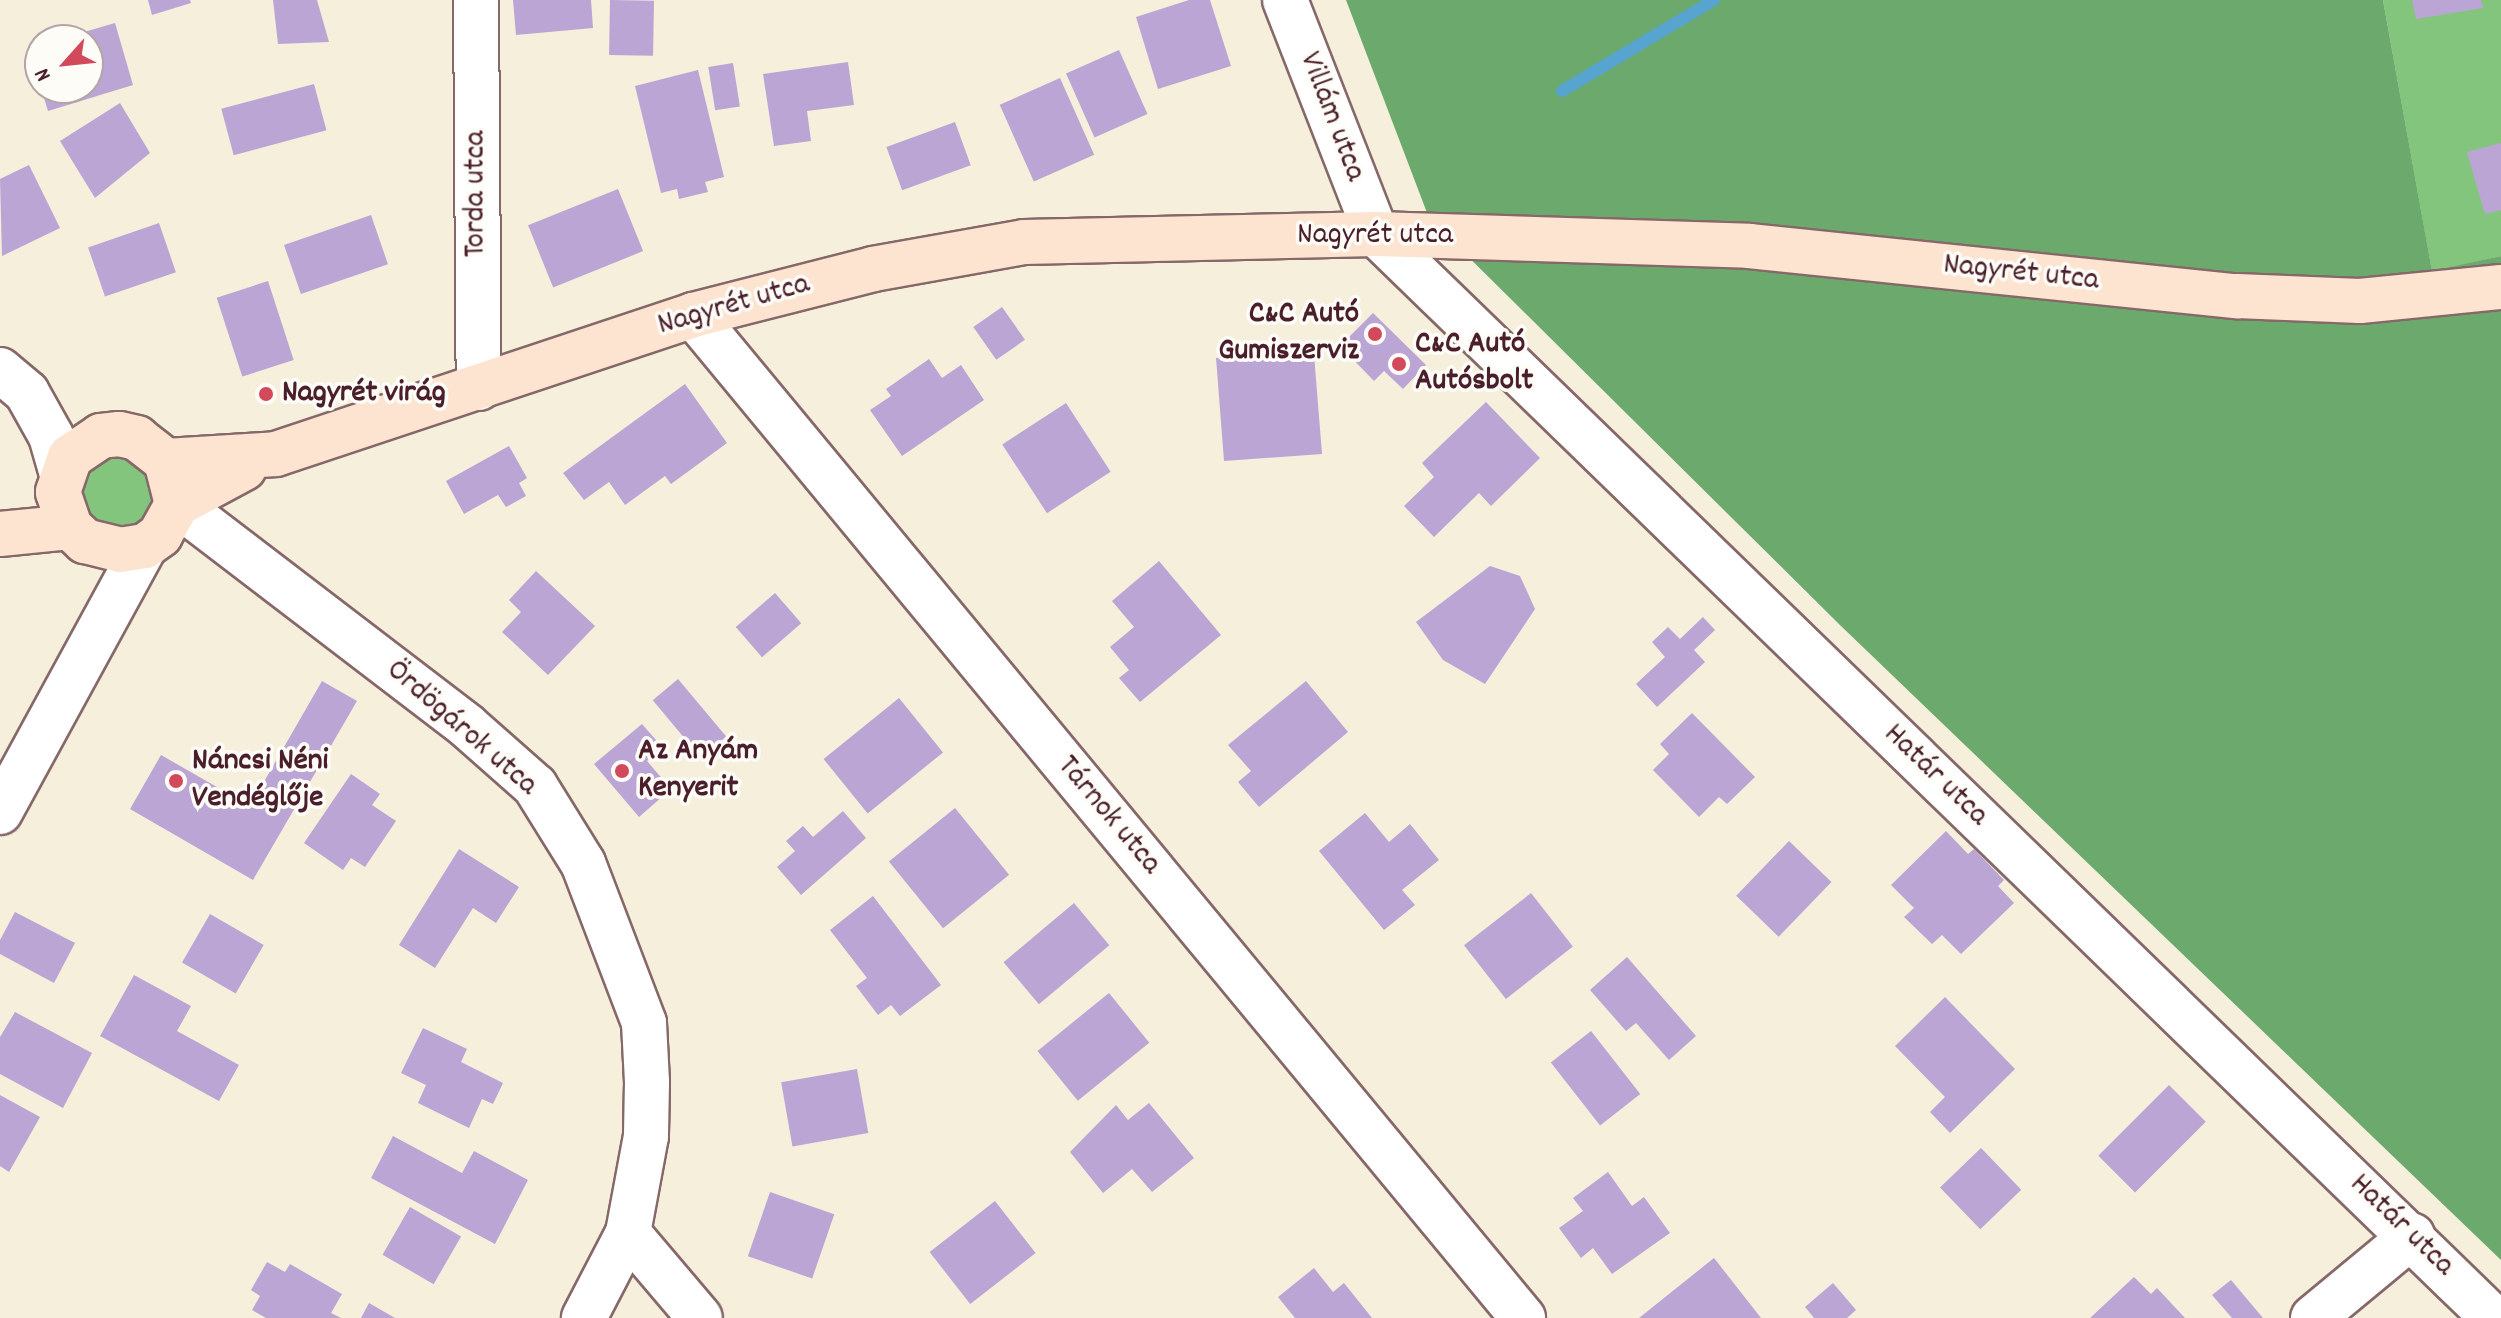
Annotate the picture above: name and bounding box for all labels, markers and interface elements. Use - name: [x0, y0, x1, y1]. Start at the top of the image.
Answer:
- north arrow: [24, 24, 104, 104]
- street label: Villám utca: [1289, 47, 1373, 187]
- text: N: [28, 62, 60, 86]
- street label: Torda utca: [458, 131, 496, 257]
- street label: Nagyrét utca: [1297, 217, 1453, 255]
- street label: Nagyrét utca: [1941, 247, 2101, 301]
- street label: Nagyrét utca: [654, 266, 814, 346]
- place label: C&C Autó Gumiszerviz: [1218, 297, 1359, 372]
- marker: C&C Autó Gumiszerviz: [1366, 325, 1384, 343]
- place label: C&C Autó Autósbolt: [1415, 327, 1533, 402]
- marker: C&C Autó Autósbolt: [1390, 355, 1408, 373]
- place label: Nagyrét virág: [282, 375, 446, 413]
- marker: Nagyrét virág: [257, 385, 275, 403]
- street label: Ördögárok utca: [377, 653, 545, 805]
- street label: Határ utca: [1874, 716, 1996, 836]
- place label: Az Anyám Kenyerit: [638, 734, 758, 809]
- place label: Náncsi Néni Vendéglője: [192, 744, 328, 819]
- street label: Tárnok utca: [1047, 749, 1169, 883]
- marker: Az Anyám Kenyerit: [613, 762, 631, 780]
- marker: Náncsi Néni Vendéglője: [167, 772, 185, 790]
- street label: Határ utca: [2340, 1166, 2462, 1286]

